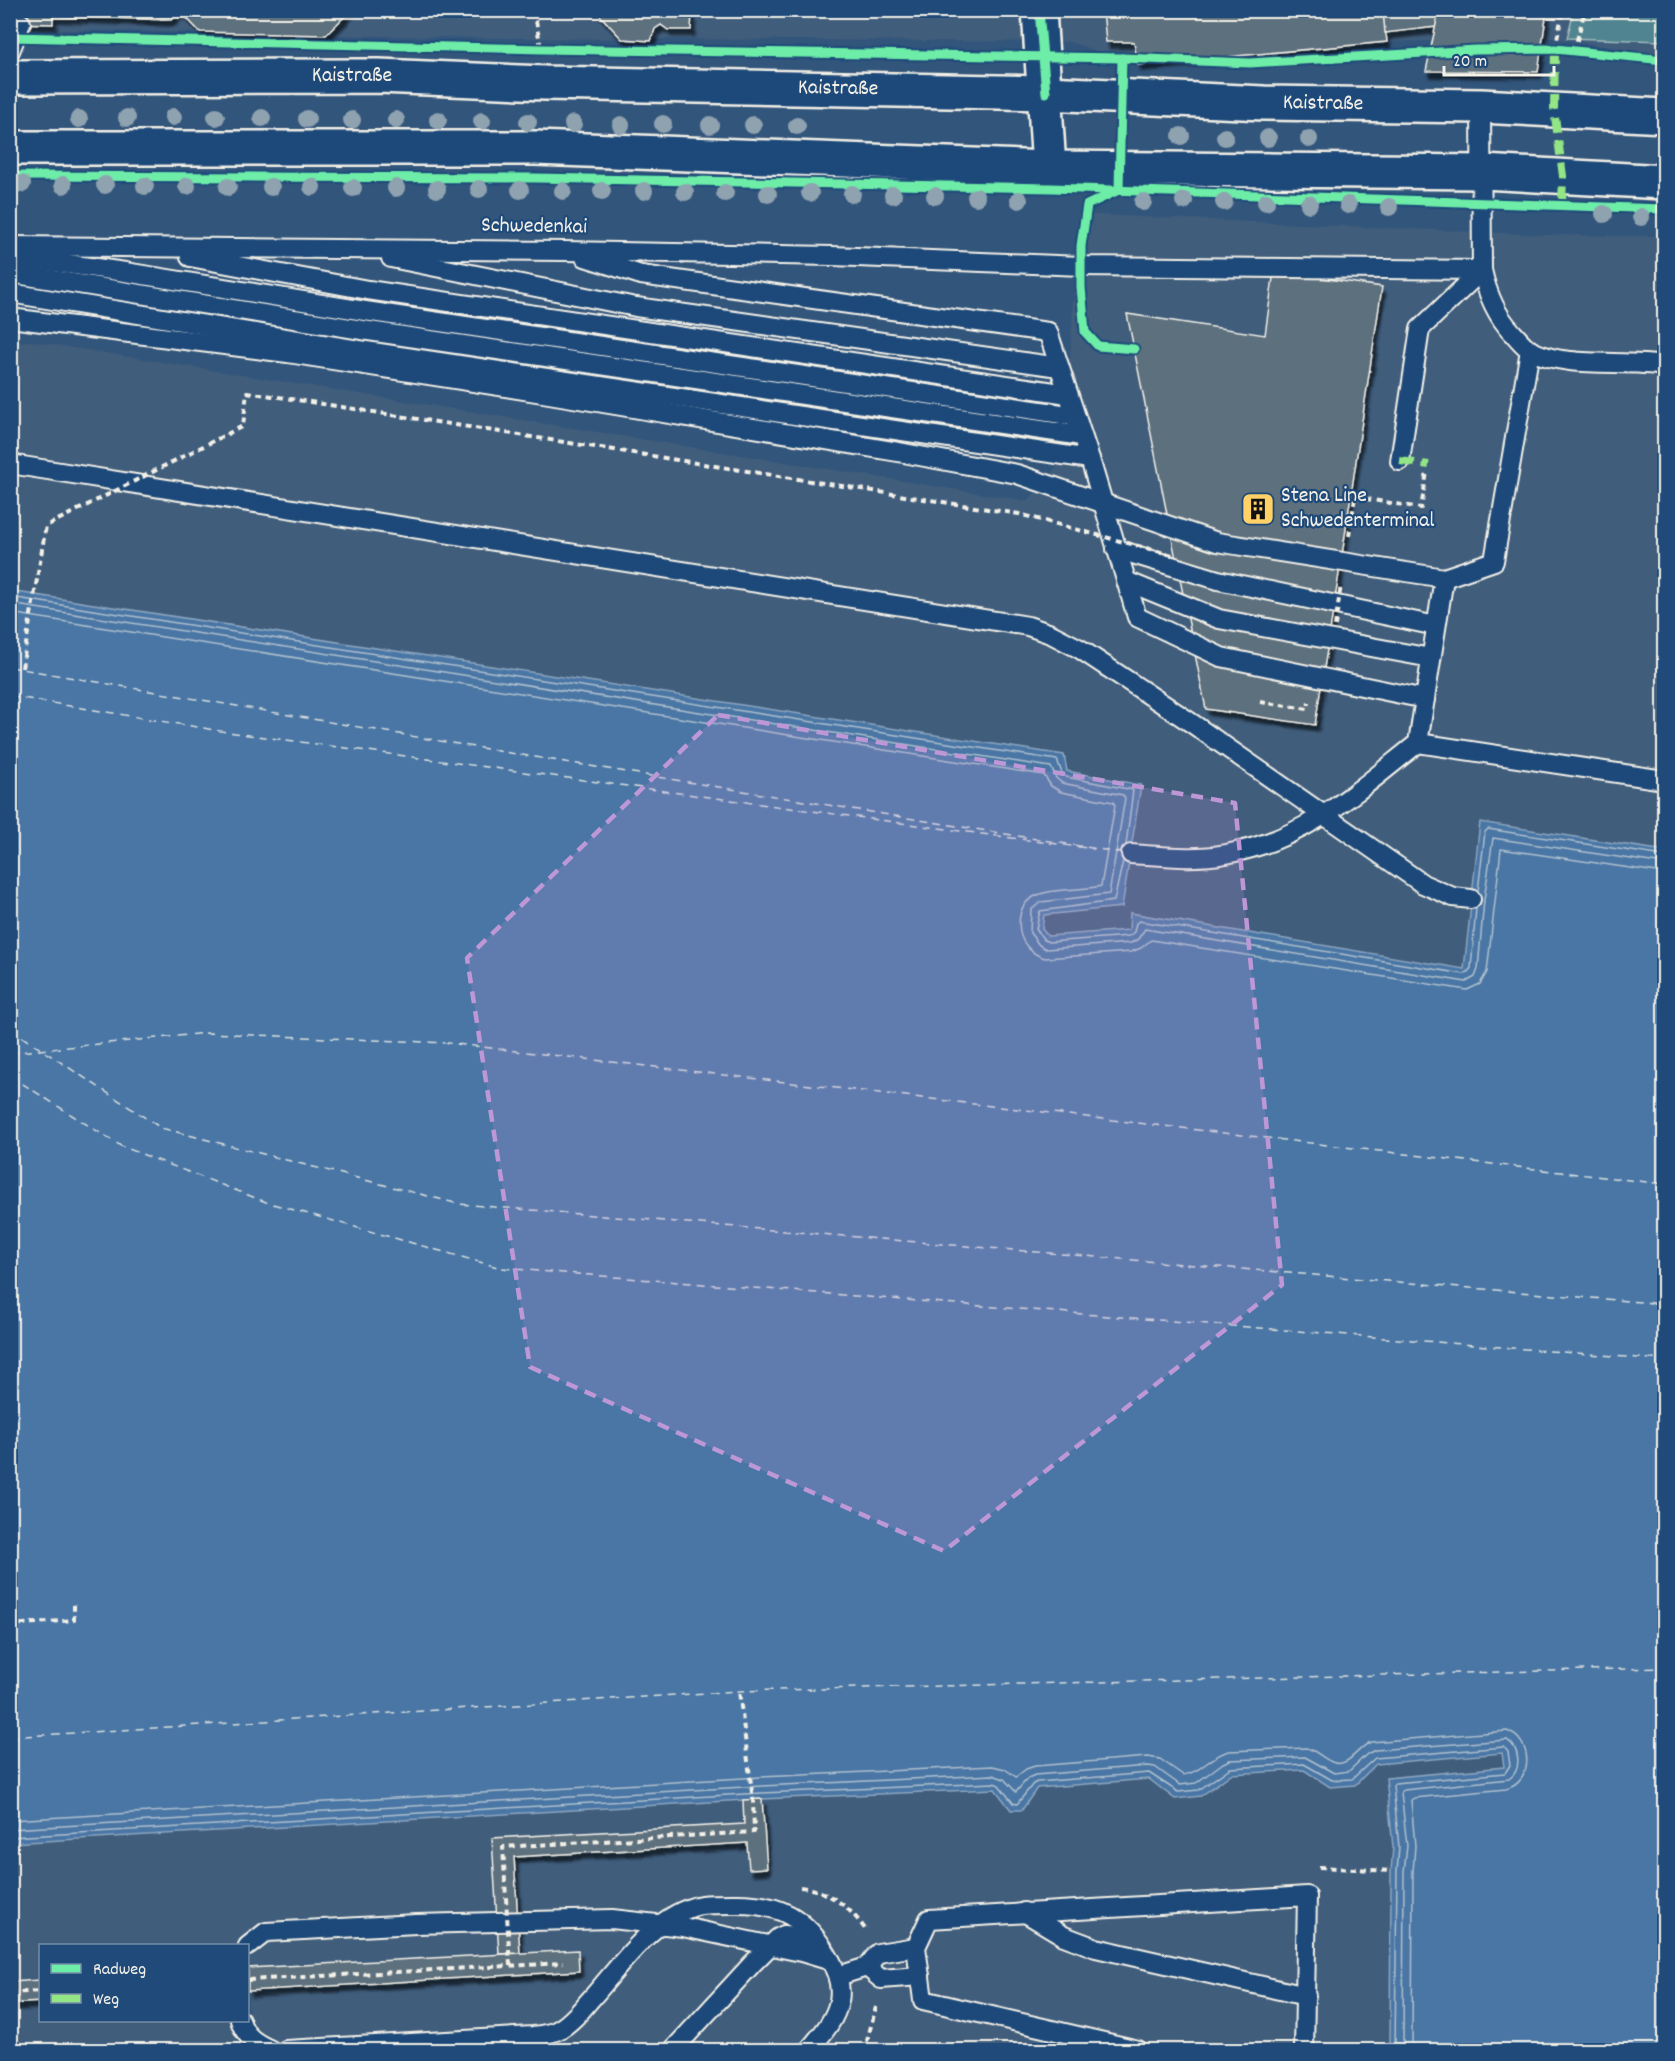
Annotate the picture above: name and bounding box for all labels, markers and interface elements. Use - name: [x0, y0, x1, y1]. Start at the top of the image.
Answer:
- scale bar: [1444, 39, 1554, 77]
- text: 20 m: [1453, 50, 1487, 75]
- street label: Kaistraße: [312, 61, 392, 92]
- street label: Kaistraße: [797, 73, 879, 105]
- street label: Kaistraße: [1282, 88, 1364, 120]
- street label: Schwedenkai: [481, 211, 587, 243]
- place label: Stena Line Schwedenterminal: [1281, 481, 1434, 537]
- building icon: Stena Line Schwedenterminal: [1240, 491, 1276, 527]
- legend: [39, 1944, 249, 2022]
- text: Radweg: [93, 1958, 146, 1983]
- text: Weg: [93, 1988, 119, 2013]

